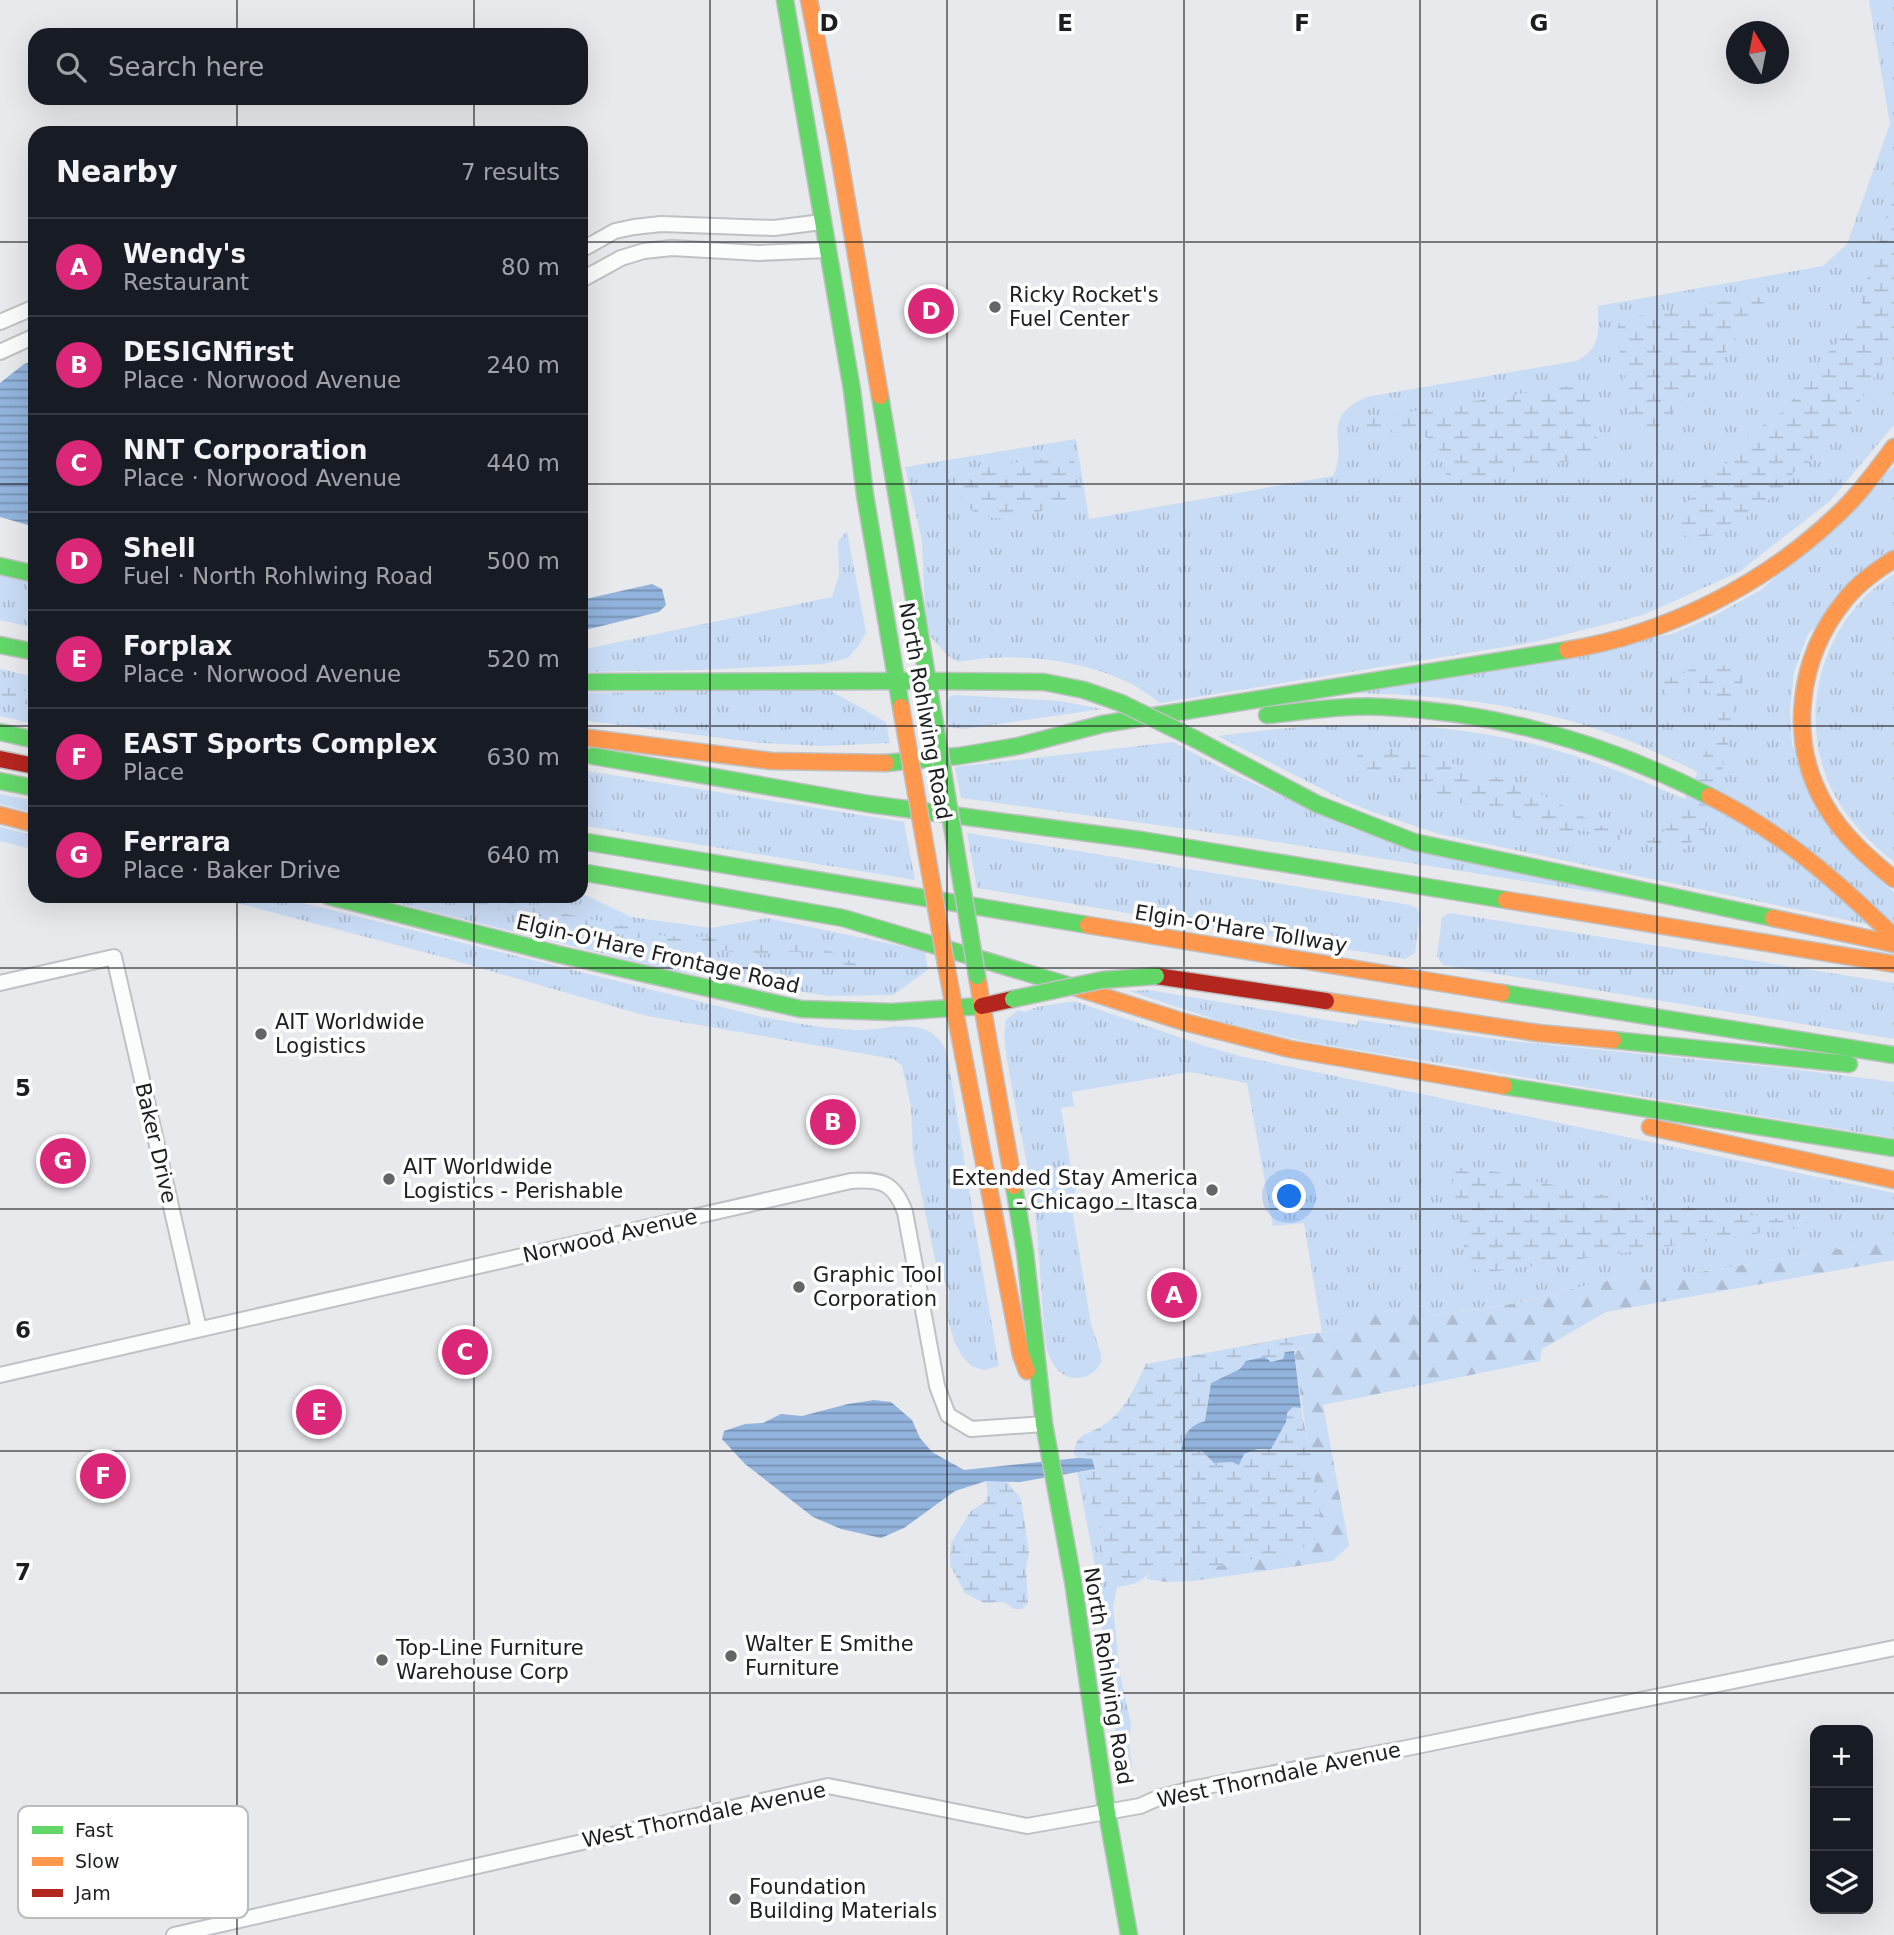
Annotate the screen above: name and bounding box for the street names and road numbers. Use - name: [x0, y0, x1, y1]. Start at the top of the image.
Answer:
- street label: North Rohlwing Road: [894, 601, 956, 821]
- street label: Elgin-O'Hare Tollway: [1133, 900, 1349, 958]
- street label: Elgin-O'Hare Frontage Road: [514, 910, 802, 998]
- street label: Baker Drive: [130, 1080, 182, 1206]
- street label: Norwood Avenue: [521, 1204, 699, 1268]
- street label: North Rohlwing Road: [1079, 1565, 1137, 1787]
- street label: West Thorndale Avenue: [1155, 1737, 1403, 1813]
- street label: West Thorndale Avenue: [580, 1777, 828, 1853]

